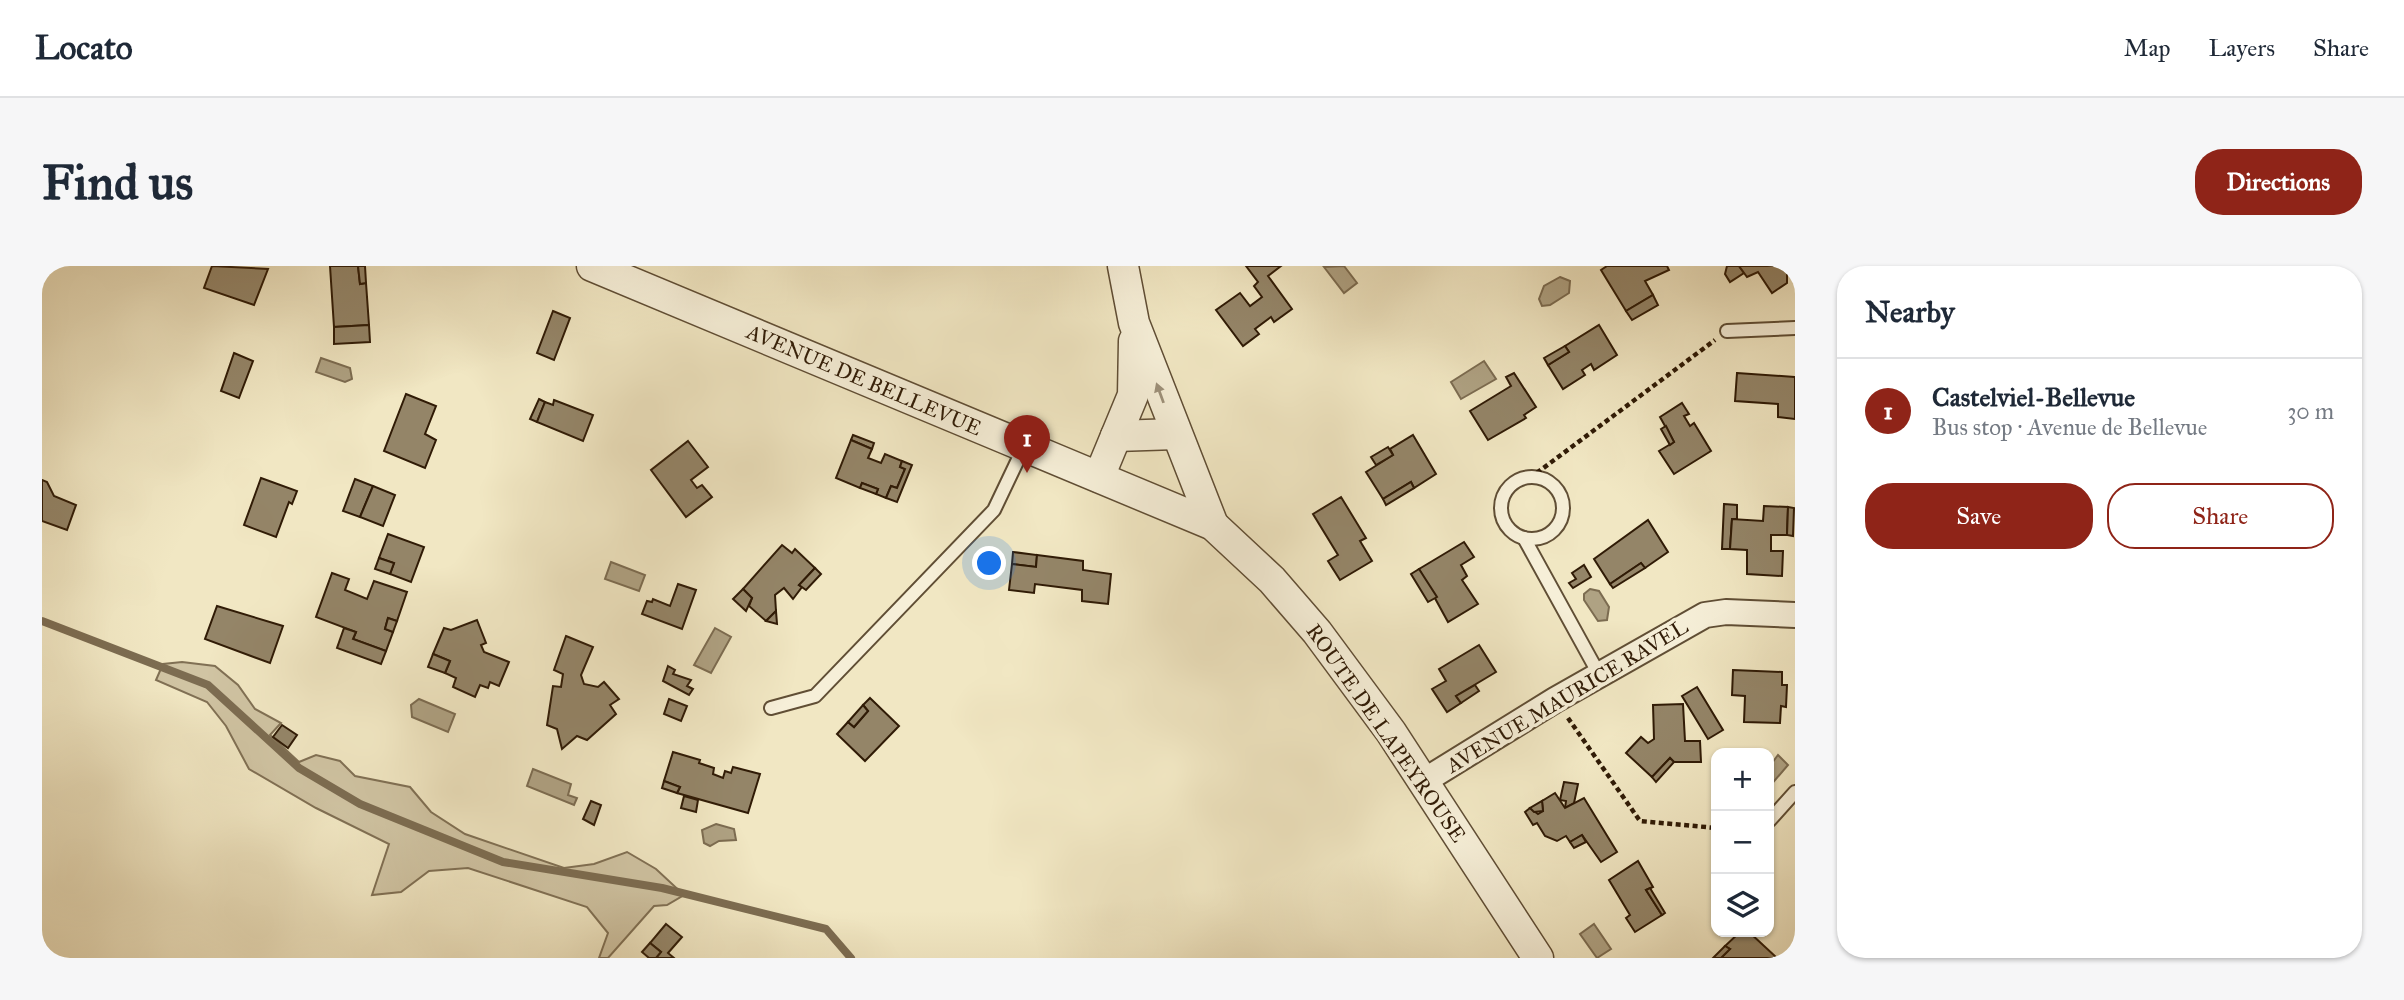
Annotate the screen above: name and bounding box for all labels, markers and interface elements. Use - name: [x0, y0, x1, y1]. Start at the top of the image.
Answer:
- text: Locato: [35, 28, 133, 68]
- text: Map: [2124, 33, 2171, 63]
- text: Layers: [2209, 33, 2275, 63]
- text: Share: [2313, 33, 2369, 63]
- button: Directions: [2195, 149, 2362, 215]
- text: Find us: [42, 153, 193, 212]
- text: Nearby: [1865, 294, 1955, 330]
- street label: AVENUE DE BELLEVUE: [742, 318, 985, 441]
- text: Castelviel-Bellevue: [1932, 381, 2135, 413]
- one-way arrow: [1154, 383, 1165, 404]
- text: 1: [1883, 397, 1893, 425]
- text: 30 m: [2287, 397, 2334, 425]
- text: Bus stop · Avenue de Bellevue: [1932, 413, 2207, 441]
- pin: 1: [1004, 415, 1050, 473]
- button: Save: [1865, 483, 2093, 549]
- button: Share: [2107, 483, 2334, 549]
- your location: [972, 546, 1006, 580]
- street label: AVENUE MAURICE RAVEL: [1441, 613, 1693, 779]
- street label: ROUTE DE LAPEYROUSE: [1301, 619, 1471, 847]
- map controls: [1711, 748, 1774, 937]
- button: +: [1711, 748, 1774, 811]
- button: −: [1711, 811, 1774, 874]
- button: layers: [1711, 874, 1774, 937]

